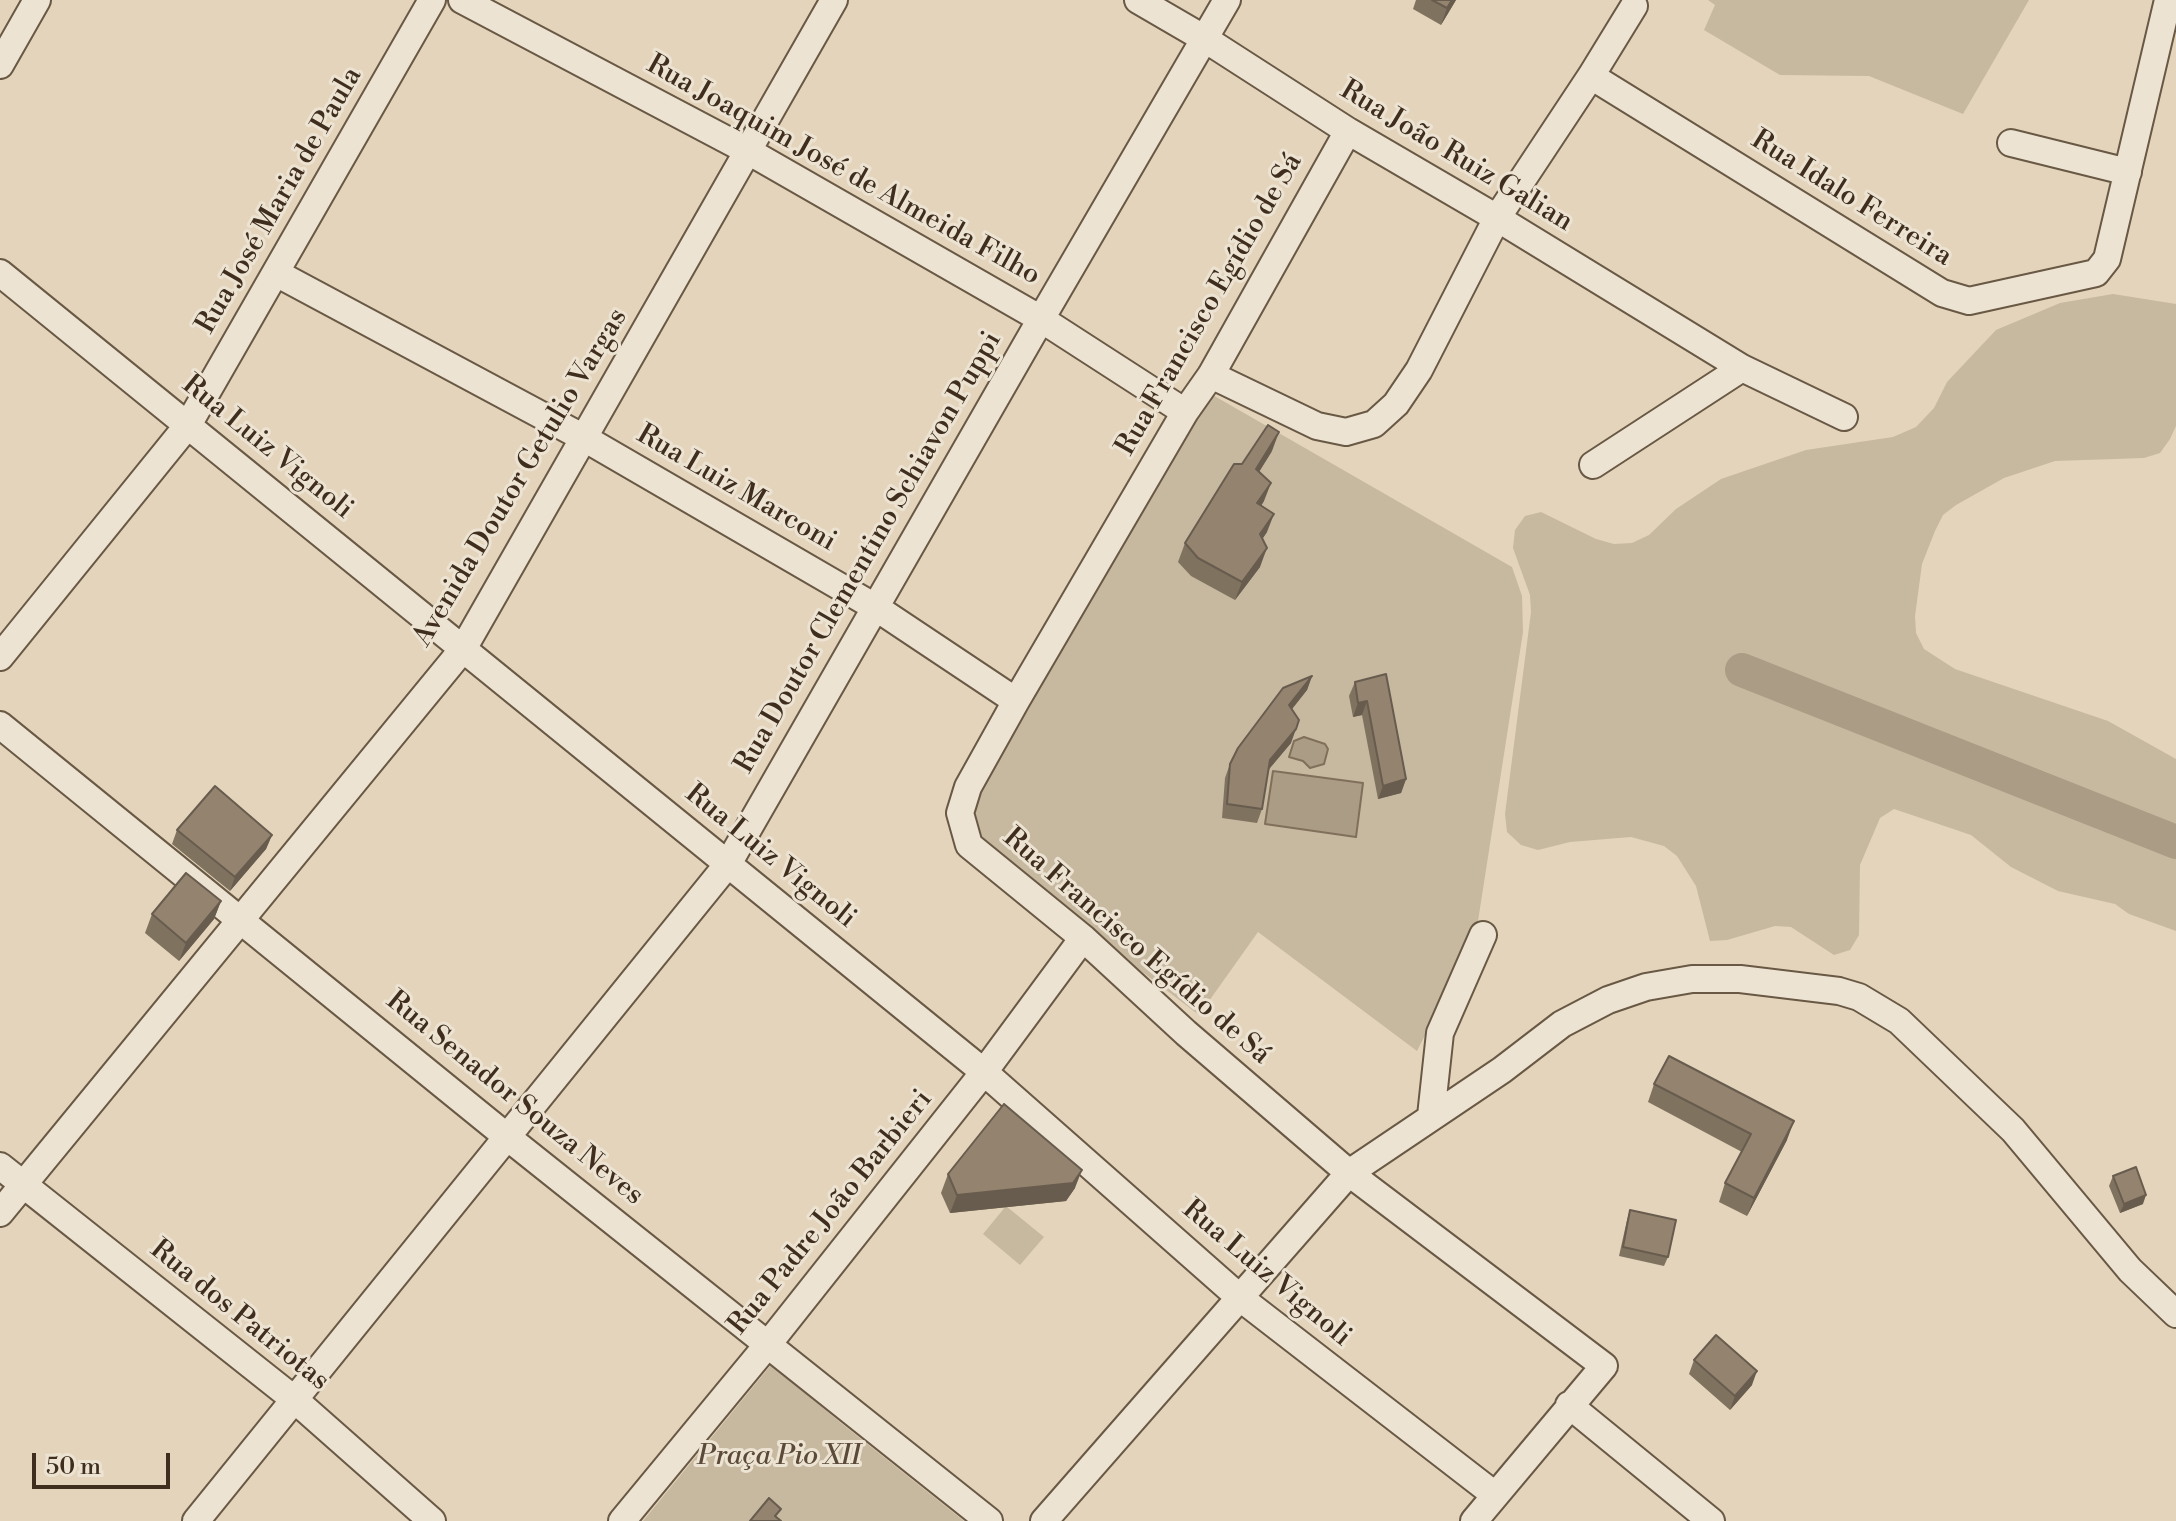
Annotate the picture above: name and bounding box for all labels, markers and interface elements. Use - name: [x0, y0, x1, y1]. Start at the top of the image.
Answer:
- street label: Rua Joaquim José de Almeida Filho: [640, 48, 1046, 294]
- street label: Rua José Maria de Paula: [190, 62, 370, 340]
- street label: Rua João Ruiz Galian: [1334, 74, 1578, 240]
- street label: Rua Idalo Ferreira: [1744, 124, 1958, 274]
- street label: Rua Francisco Egídio de Sá: [1110, 148, 1310, 462]
- street label: Avenida Doutor Getulio Vargas: [407, 303, 635, 653]
- street label: Rua Doutor Clementino Schiavon Puppi: [728, 326, 1010, 780]
- street label: Rua Luiz Vignoli: [175, 369, 359, 527]
- street label: Rua Luiz Marconi: [630, 418, 842, 560]
- street label: Rua Luiz Vignoli: [678, 778, 862, 936]
- street label: Rua Francisco Egídio de Sá: [995, 822, 1277, 1072]
- street label: Rua Senador Souza Neves: [379, 985, 649, 1213]
- street label: Rua Padre João Barbieri: [722, 1084, 940, 1342]
- street label: Rua Luiz Vignoli: [1175, 1194, 1357, 1354]
- street label: Rua dos Patriotas: [143, 1233, 335, 1399]
- scale bar: [36, 1437, 174, 1487]
- park label: Praça Pio XII: [697, 1440, 861, 1474]
- text: 50 m: [46, 1452, 101, 1482]

